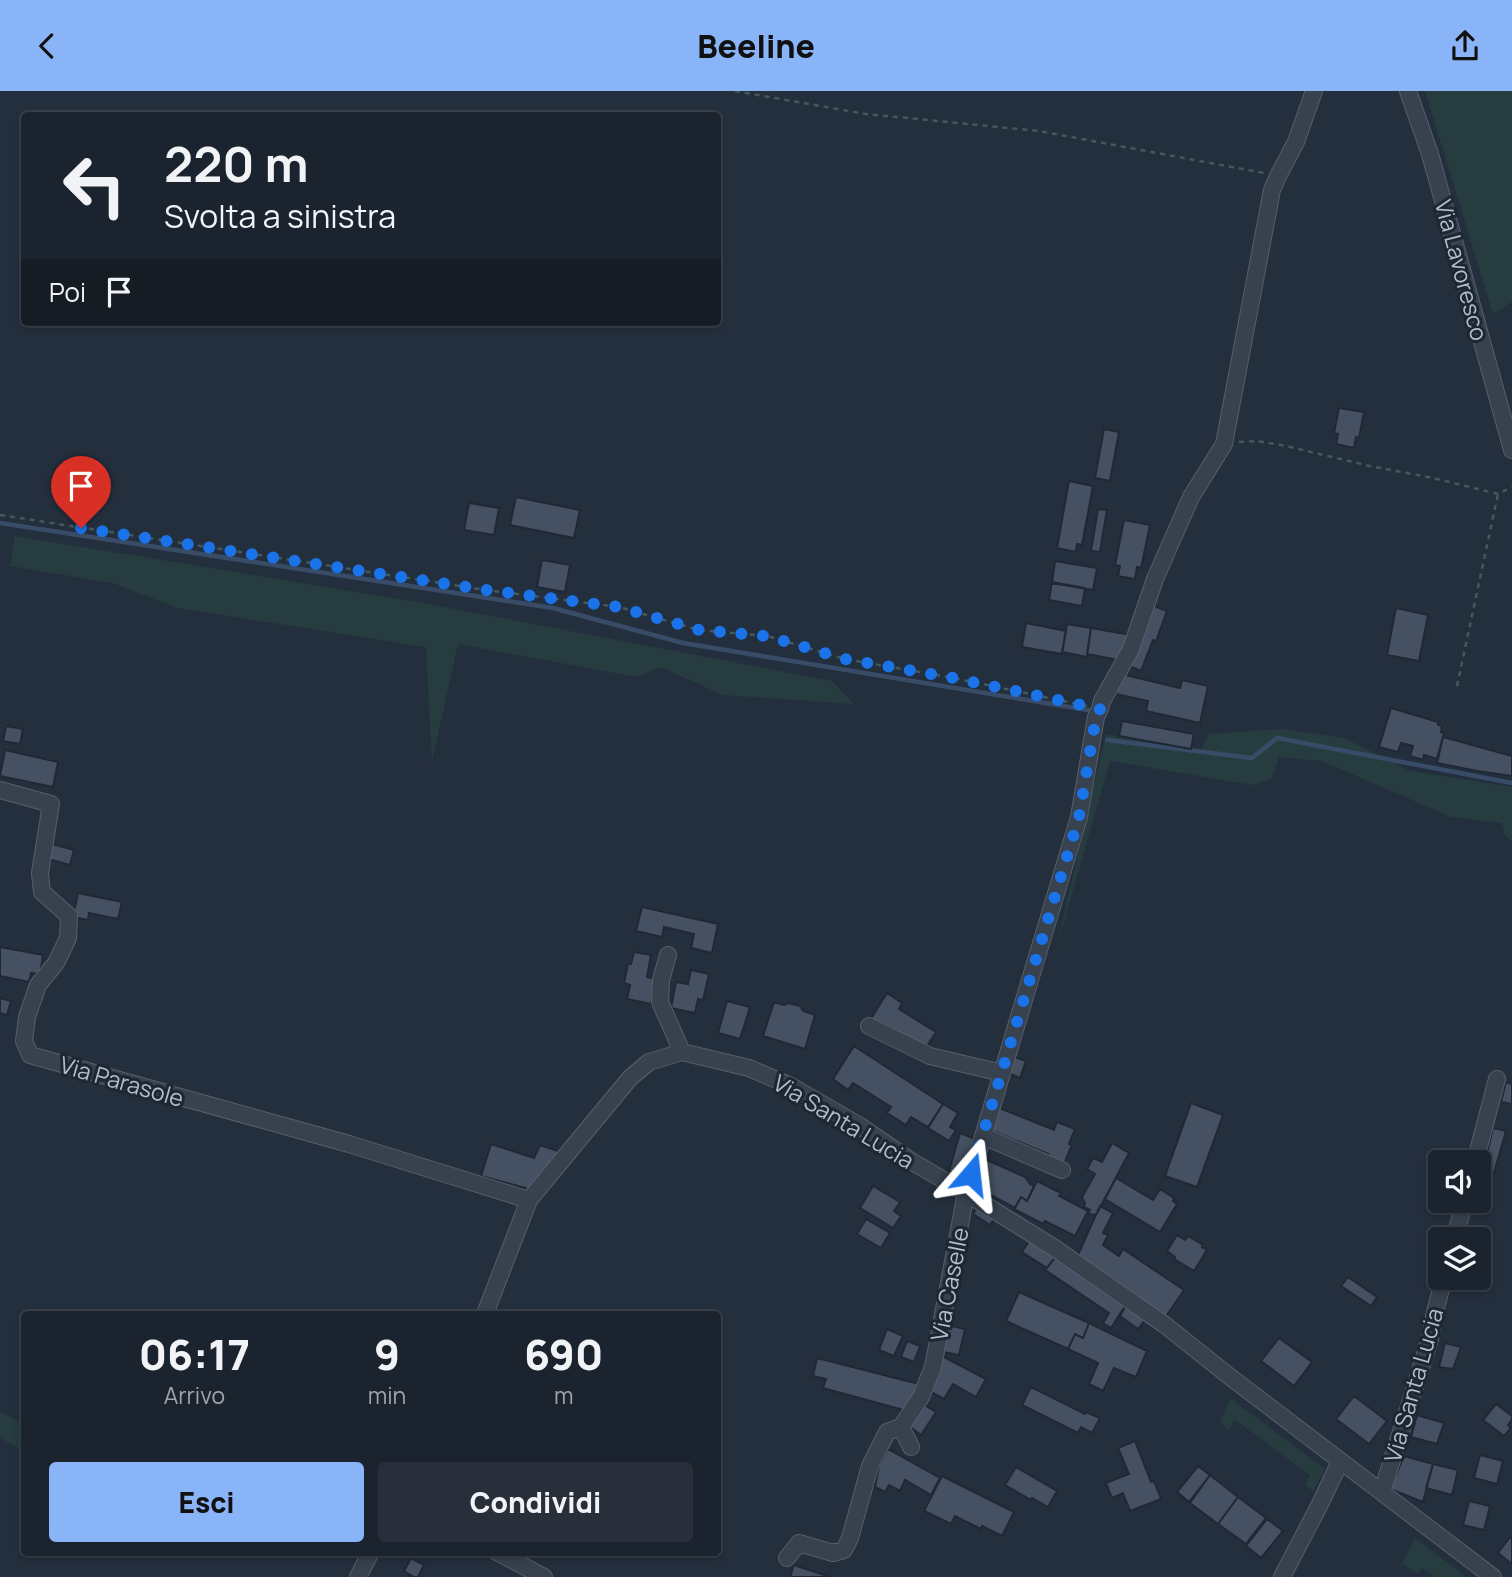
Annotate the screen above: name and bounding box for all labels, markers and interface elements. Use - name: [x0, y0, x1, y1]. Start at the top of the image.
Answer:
- text: Beeline: [697, 24, 815, 68]
- icon: back: [28, 27, 66, 65]
- icon: share: [1446, 27, 1484, 65]
- text: 220 m: [164, 130, 308, 197]
- icon: left: [49, 140, 140, 231]
- text: Svolta a sinistra: [164, 194, 396, 238]
- street label: Via Lavoresco: [1428, 196, 1496, 344]
- icon: arrive: [100, 273, 138, 311]
- text: Poi: [49, 274, 86, 310]
- pin: [51, 456, 111, 528]
- icon: arrive: [62, 467, 100, 505]
- street label: Via Parasole: [56, 1048, 188, 1114]
- street label: Via Santa Lucia: [767, 1066, 921, 1176]
- position arrow: [934, 1137, 1008, 1211]
- map controls: [1428, 1150, 1491, 1290]
- button: sound: [1428, 1150, 1491, 1213]
- street label: Via Caselle: [922, 1224, 976, 1344]
- button: layers: [1428, 1227, 1491, 1290]
- street label: Via Santa Lucia: [1376, 1304, 1450, 1466]
- text: 06:17: [139, 1325, 250, 1383]
- text: 9: [374, 1325, 400, 1383]
- text: 690: [524, 1325, 603, 1383]
- text: Arrivo: [164, 1379, 225, 1411]
- text: min: [368, 1379, 406, 1411]
- text: m: [554, 1379, 573, 1411]
- button: Esci: [49, 1462, 364, 1542]
- button: Condividi: [378, 1462, 693, 1542]

